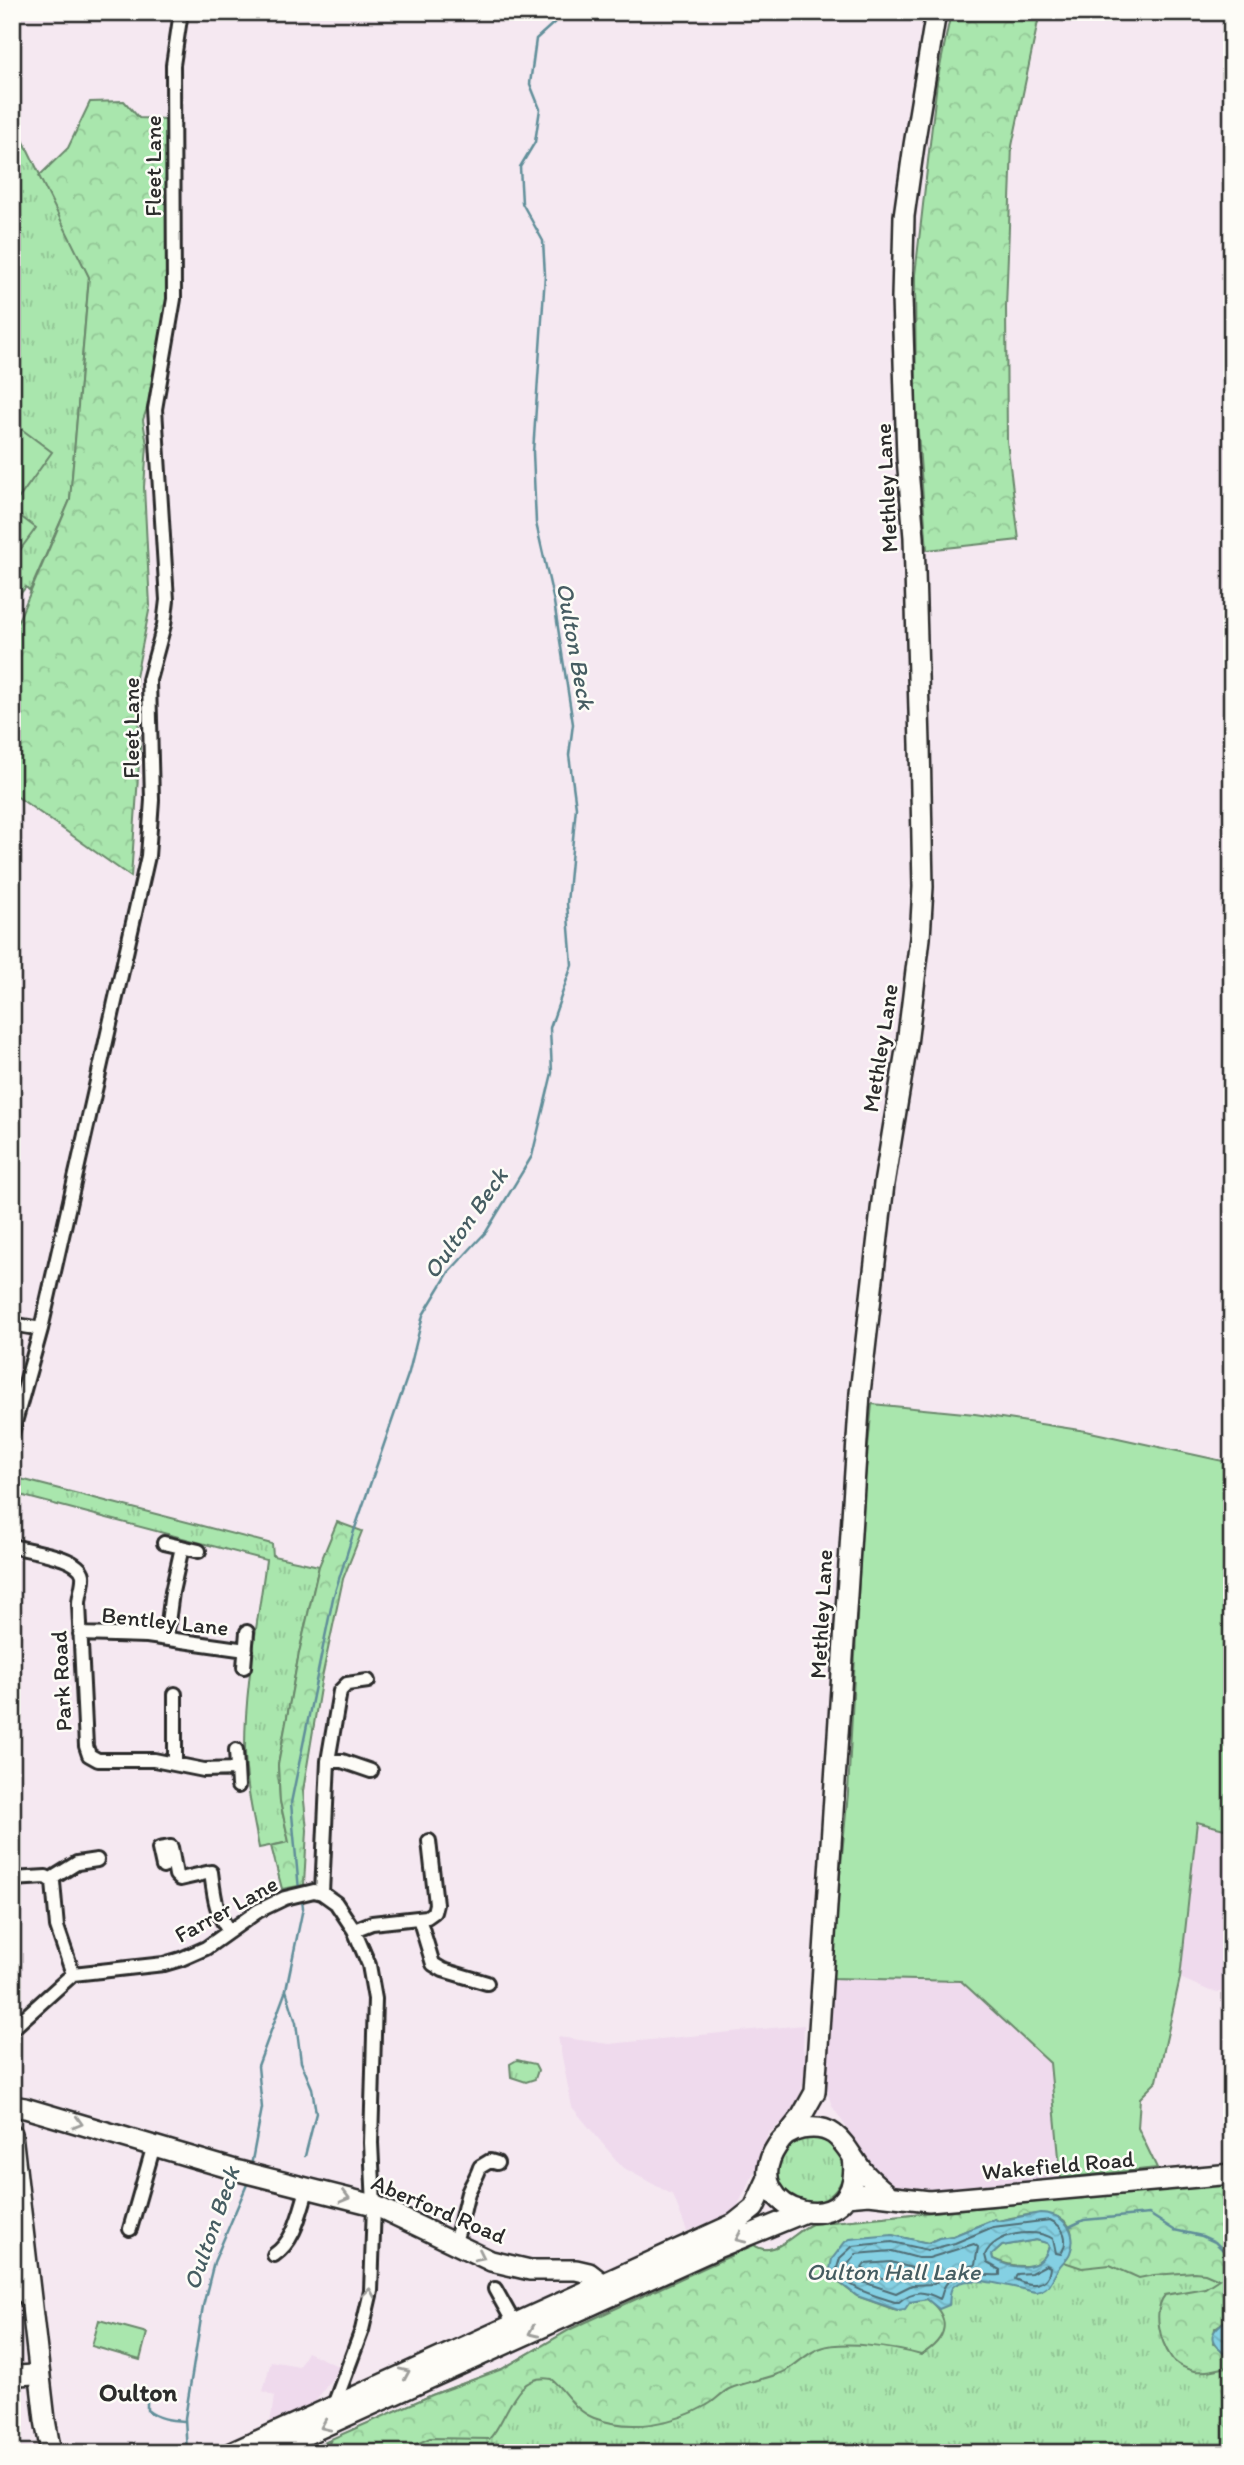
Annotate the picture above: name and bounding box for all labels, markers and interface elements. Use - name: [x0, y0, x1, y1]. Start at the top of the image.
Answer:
- street label: Fleet Lane: [139, 115, 167, 217]
- street label: Methley Lane: [869, 423, 903, 553]
- water label: Oulton Beck: [551, 580, 602, 713]
- street label: Fleet Lane: [117, 677, 145, 779]
- street label: Methley Lane: [856, 982, 904, 1114]
- water label: Oulton Beck: [416, 1161, 515, 1284]
- street label: Methley Lane: [804, 1549, 838, 1679]
- street label: Bentley Lane: [100, 1600, 230, 1642]
- street label: Park Road: [44, 1629, 78, 1732]
- street label: Farrer Lane: [170, 1869, 282, 1949]
- one-way arrow: [72, 2115, 84, 2130]
- street label: Wakefield Road: [981, 2144, 1136, 2186]
- water label: Oulton Beck: [176, 2161, 246, 2293]
- street label: Aberford Road: [368, 2168, 511, 2250]
- one-way arrow: [339, 2189, 351, 2203]
- one-way arrow: [734, 2230, 747, 2244]
- one-way arrow: [473, 2247, 485, 2261]
- water label: Oulton Hall Lake: [806, 2257, 982, 2286]
- one-way arrow: [361, 2287, 376, 2299]
- one-way arrow: [527, 2324, 540, 2338]
- one-way arrow: [398, 2367, 410, 2381]
- district label: Oulton: [99, 2376, 177, 2408]
- one-way arrow: [320, 2418, 332, 2432]

